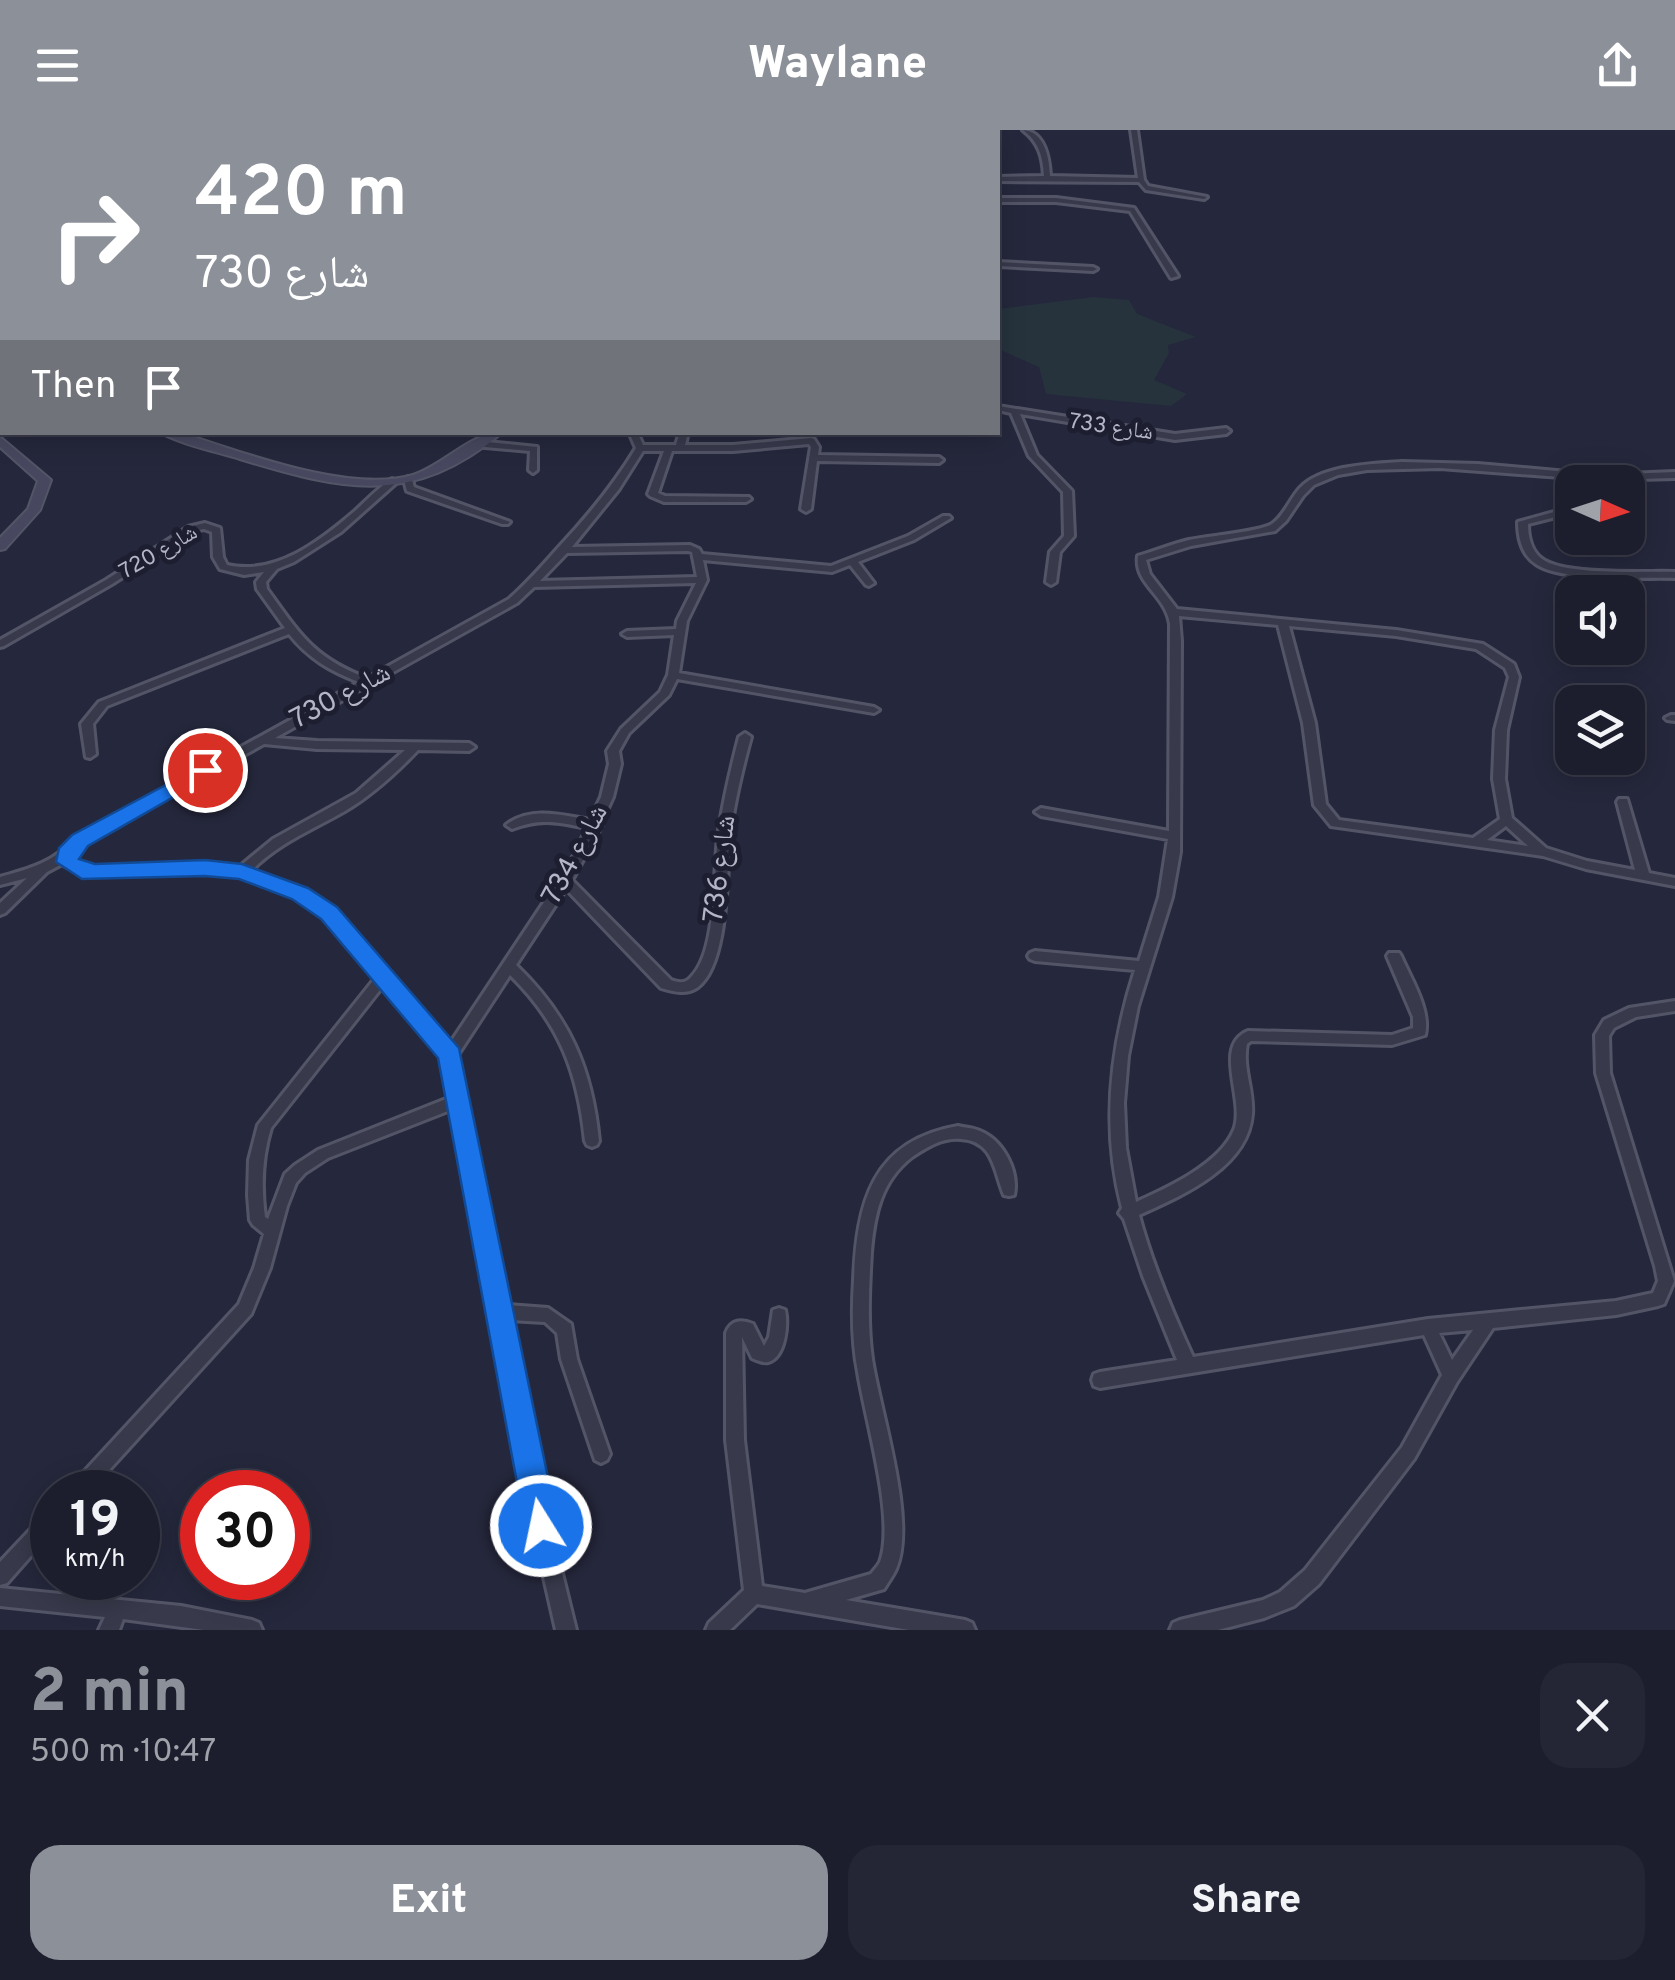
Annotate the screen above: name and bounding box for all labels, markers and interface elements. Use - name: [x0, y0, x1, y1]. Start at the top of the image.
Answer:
- text: Waylane: [748, 37, 927, 94]
- icon: menu: [30, 38, 85, 93]
- icon: share: [1590, 38, 1645, 93]
- text: 420 m: [195, 152, 408, 241]
- icon: right: [30, 170, 160, 300]
- text: شارع 730: [195, 247, 369, 304]
- icon: arrive: [136, 360, 191, 415]
- text: Then: [30, 363, 116, 412]
- street label: شارع 733: [1067, 409, 1155, 447]
- north arrow: [1555, 465, 1645, 555]
- map controls: [1555, 465, 1645, 775]
- street label: شارع 720: [115, 520, 203, 586]
- button: sound: [1555, 575, 1645, 665]
- street label: شارع 730: [285, 656, 397, 738]
- button: layers: [1555, 685, 1645, 775]
- pin: [163, 728, 248, 813]
- icon: arrive: [178, 743, 233, 798]
- street label: شارع 734: [535, 799, 617, 911]
- street label: شارع 736: [697, 813, 745, 925]
- speed limit sign: 30: [180, 1470, 310, 1600]
- position arrow: [489, 1474, 593, 1578]
- text: 19: [70, 1491, 120, 1554]
- text: km/h: [65, 1544, 125, 1576]
- text: 2 min: [30, 1657, 189, 1733]
- button: close: [1540, 1663, 1645, 1768]
- text: 500 m · 10:47: [30, 1733, 216, 1773]
- button: Exit: [30, 1845, 828, 1960]
- button: Share: [848, 1845, 1645, 1960]

